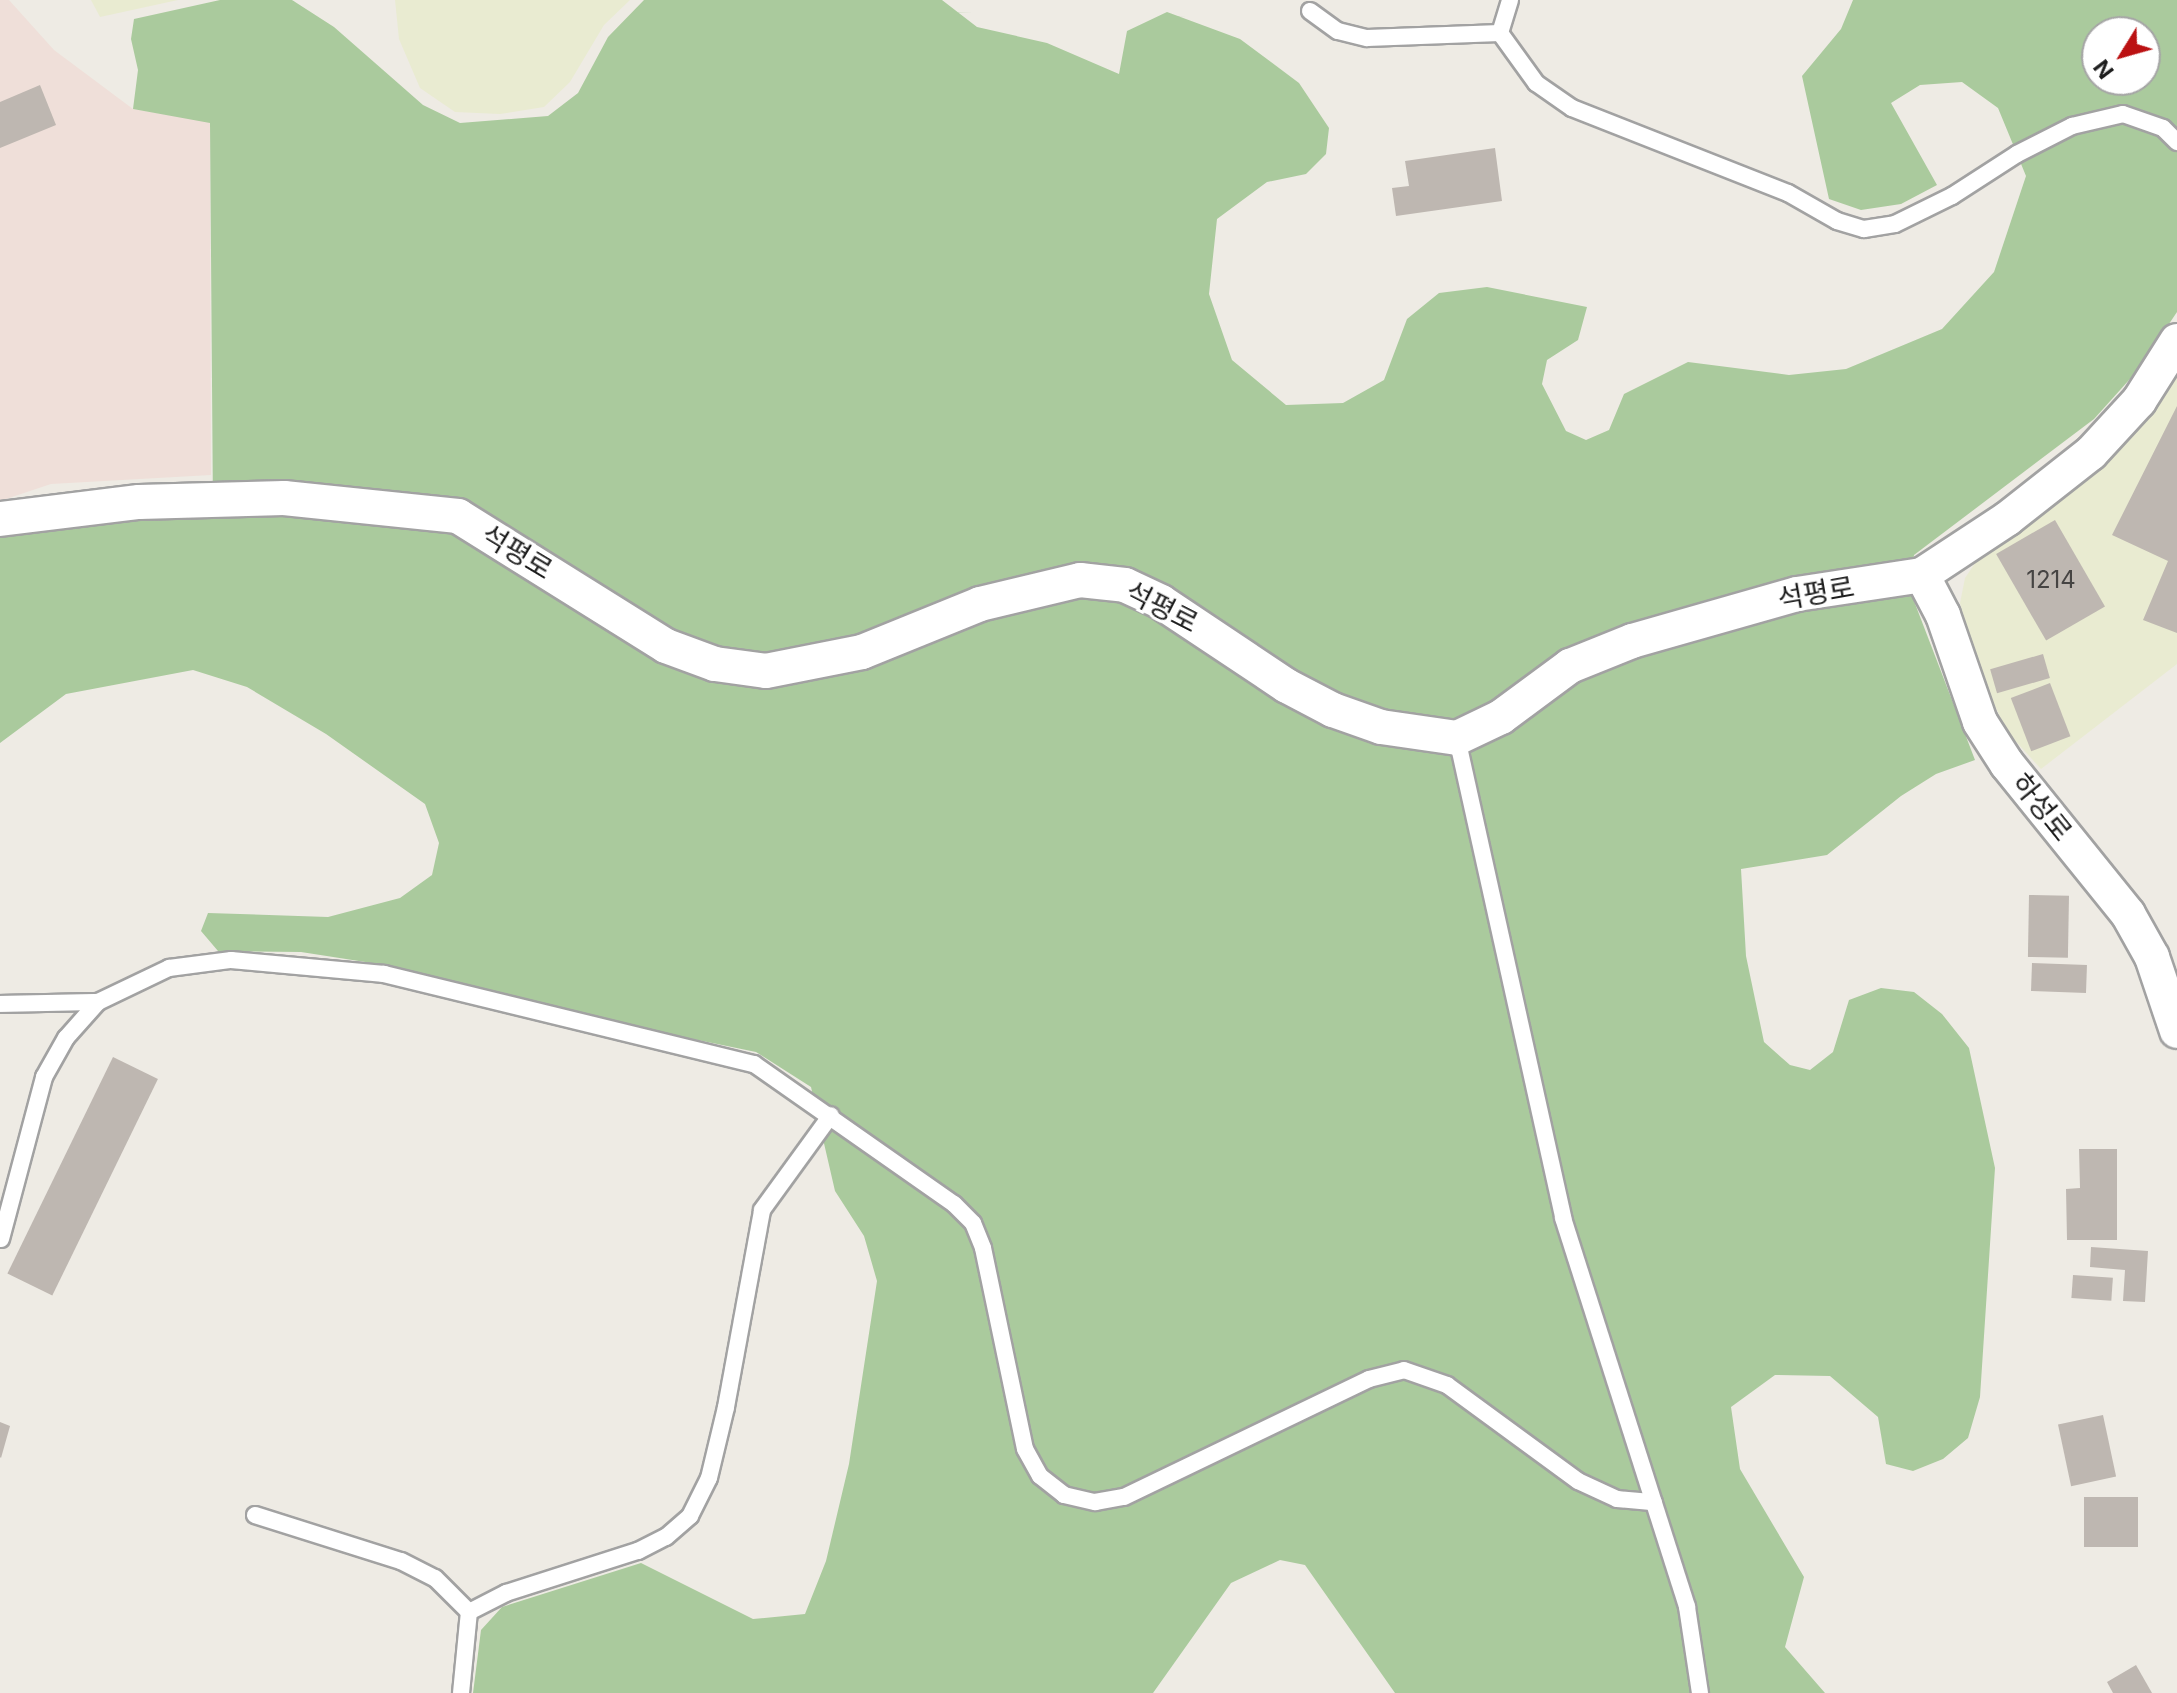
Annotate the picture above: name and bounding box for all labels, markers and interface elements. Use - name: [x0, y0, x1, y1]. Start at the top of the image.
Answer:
- north arrow: [2081, 16, 2161, 96]
- text: N: [2088, 55, 2119, 84]
- street label: 석평로: [475, 518, 559, 586]
- house number: 1214: [2026, 566, 2076, 594]
- street label: 석평로: [1775, 570, 1857, 616]
- street label: 석평로: [1120, 574, 1204, 640]
- street label: 하성로: [2005, 766, 2079, 848]

